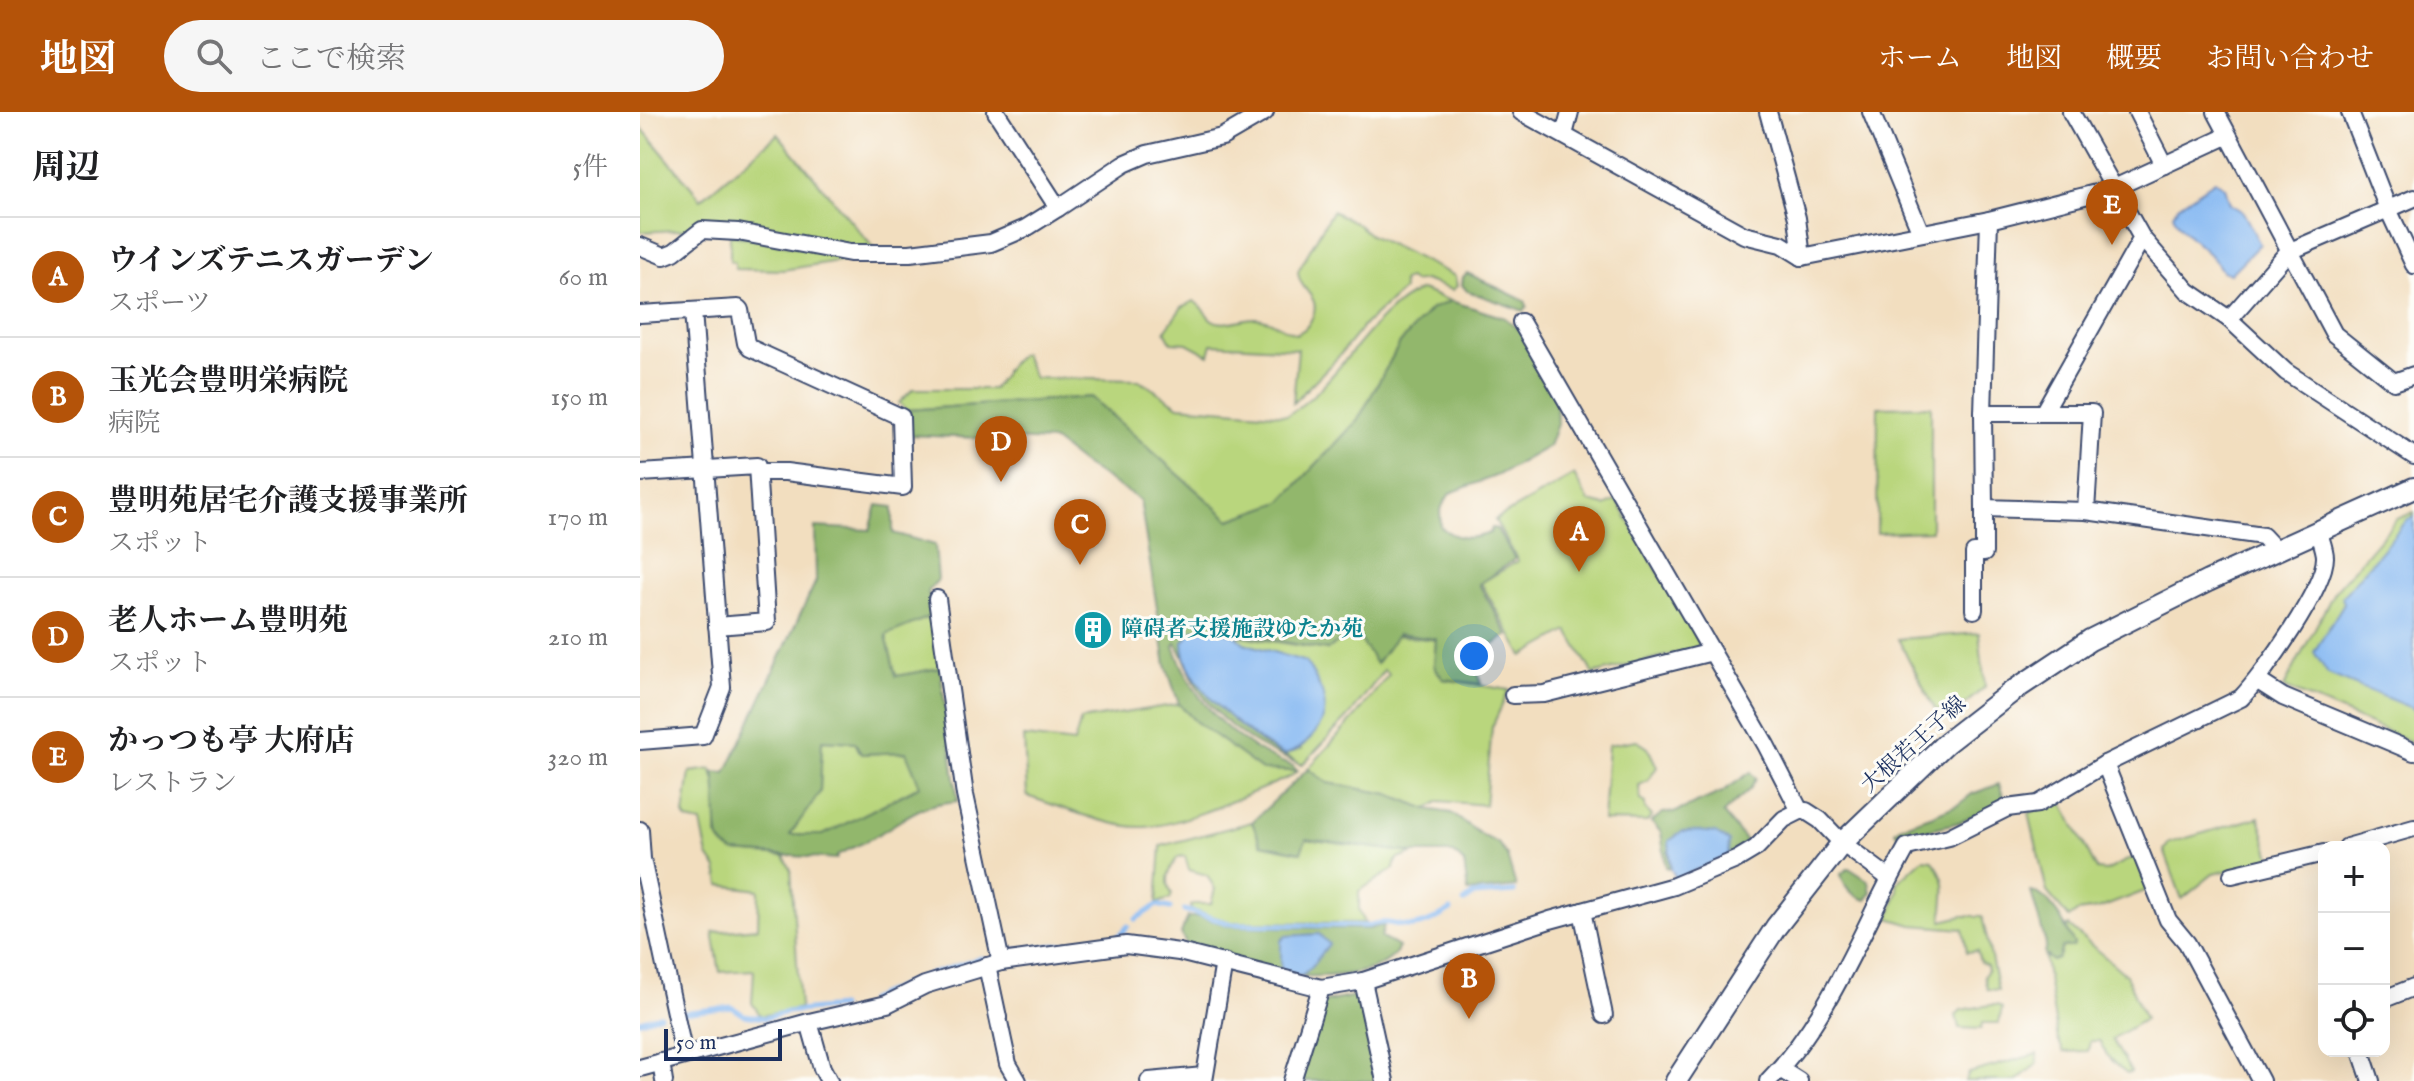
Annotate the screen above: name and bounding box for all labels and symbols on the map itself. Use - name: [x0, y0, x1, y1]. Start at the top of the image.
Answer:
- pin: E: [2086, 179, 2138, 245]
- pin: D: [975, 416, 1027, 482]
- pin: C: [1054, 499, 1106, 565]
- pin: A: [1553, 506, 1605, 572]
- building icon: 障碍者支援施設ゆたか苑: [1072, 609, 1114, 651]
- place label: 障碍者支援施設ゆたか苑: [1121, 616, 1363, 644]
- your location: [1454, 636, 1494, 676]
- street label: 大根若王子線: [1856, 690, 1972, 800]
- pin: B: [1443, 953, 1495, 1019]
- scale bar: [664, 1025, 782, 1061]

